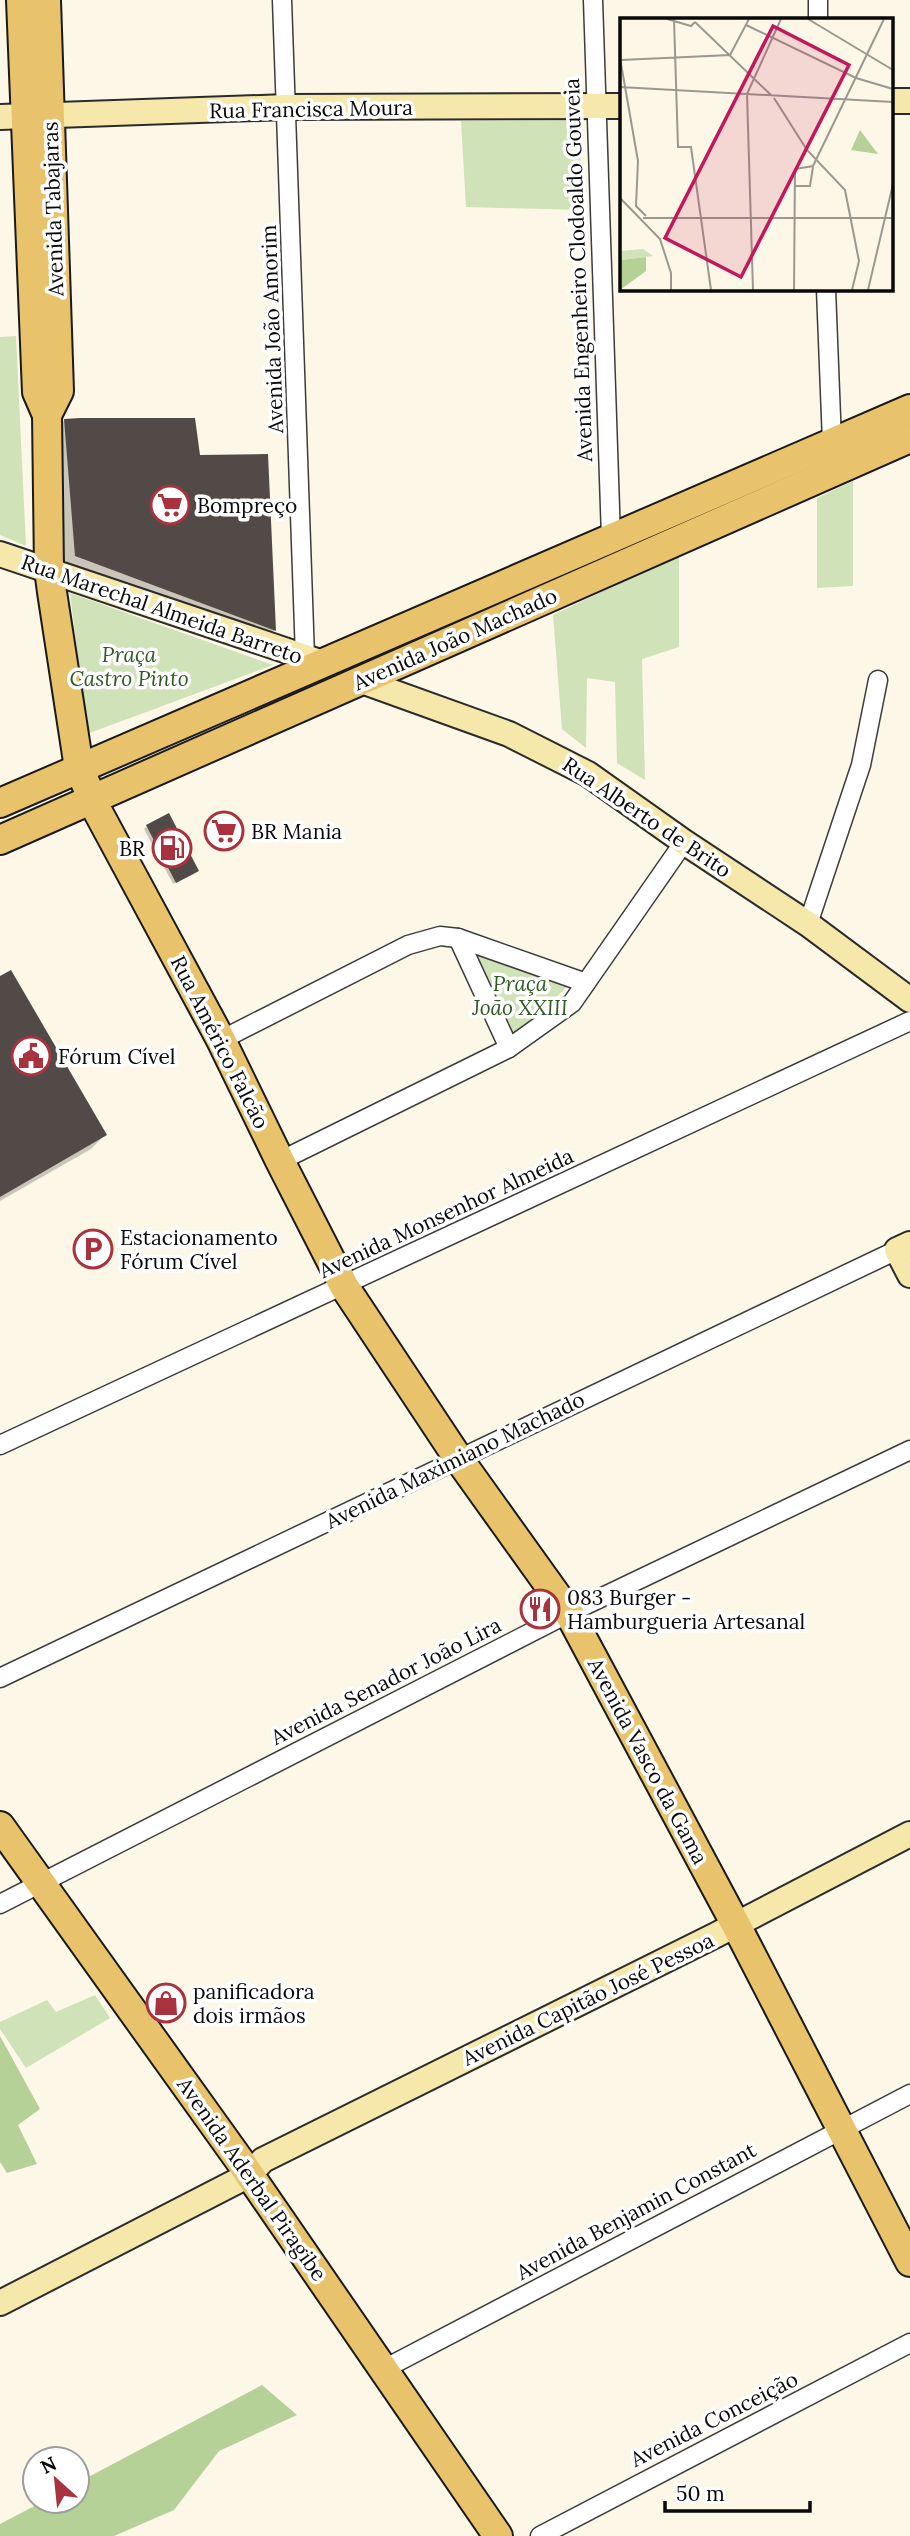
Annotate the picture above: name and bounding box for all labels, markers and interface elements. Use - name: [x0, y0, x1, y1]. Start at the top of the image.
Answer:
- inset map: [620, 18, 892, 290]
- street label: Avenida Engenheiro Clodoaldo Gouveia: [558, 77, 598, 463]
- street label: Rua Francisca Moura: [209, 94, 413, 124]
- street label: Avenida Tabajaras: [36, 121, 70, 298]
- street label: Avenida João Amorim: [255, 224, 289, 435]
- supermarket icon: Bompreço: [149, 484, 191, 526]
- place label: Bompreço: [197, 492, 297, 519]
- street label: Rua Marechal Almeida Barreto: [18, 548, 306, 670]
- street label: Avenida João Machado: [348, 582, 561, 697]
- park label: Praça Castro Pinto: [69, 641, 189, 692]
- street label: Rua Alberto de Brito: [557, 750, 737, 884]
- supermarket icon: BR Mania: [203, 810, 245, 852]
- place label: BR Mania: [251, 818, 342, 845]
- fuel station icon: BR: [151, 827, 193, 869]
- place label: BR: [119, 835, 146, 862]
- street label: Rua Américo Falcão: [165, 951, 275, 1133]
- park label: Praça João XXIII: [471, 970, 568, 1021]
- public building icon: Fórum Cível: [10, 1035, 52, 1077]
- place label: Fórum Cível: [58, 1043, 176, 1070]
- street label: Avenida Monsenhor Almeida: [313, 1142, 578, 1284]
- place label: Estacionamento Fórum Cível: [120, 1224, 278, 1275]
- parking icon: Estacionamento Fórum Cível: [72, 1228, 114, 1270]
- street label: Avenida Maximiano Machado: [320, 1385, 589, 1535]
- place label: 083 Burger - Hamburgueria Artesanal: [567, 1584, 805, 1635]
- restaurant icon: 083 Burger - Hamburgueria Artesanal: [519, 1588, 561, 1630]
- street label: Avenida Senador João Lira: [265, 1611, 506, 1751]
- street label: Avenida Vasco da Gama: [582, 1652, 714, 1869]
- street label: Avenida Capitão José Pessoa: [457, 1926, 718, 2072]
- place label: panificadora dois irmãos: [193, 1978, 315, 2029]
- shop icon: panificadora dois irmãos: [145, 1982, 187, 2024]
- street label: Avenida Aderbal Piragibe: [171, 2071, 333, 2286]
- street label: Avenida Benjamin Constant: [511, 2136, 761, 2286]
- street label: Avenida Conceição: [625, 2365, 802, 2473]
- north arrow: [21, 2445, 91, 2515]
- text: N: [36, 2451, 61, 2479]
- scale bar: [665, 2470, 810, 2514]
- text: 50 m: [676, 2480, 725, 2507]

